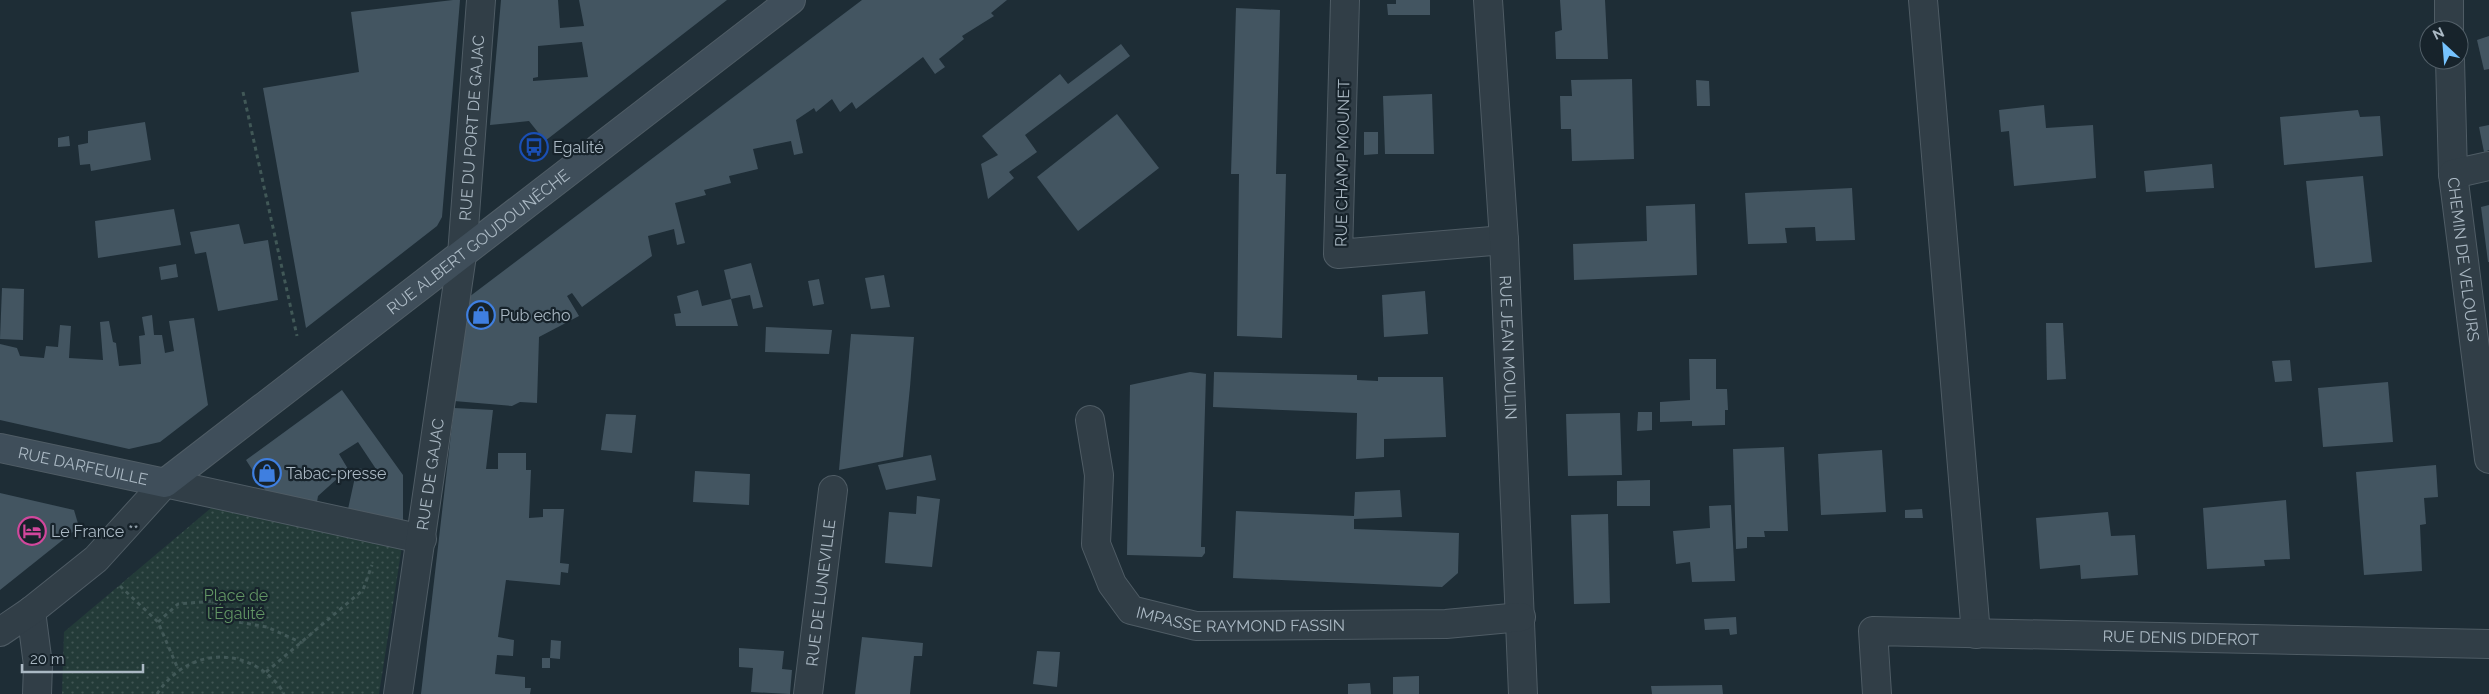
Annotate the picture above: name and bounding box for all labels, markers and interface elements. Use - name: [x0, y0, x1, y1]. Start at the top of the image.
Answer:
- north arrow: [2419, 20, 2469, 70]
- text: N: [2430, 24, 2447, 43]
- street label: RUE DU PORT DE GAJAC: [456, 34, 488, 222]
- street label: RUE CHAMP MOUNET: [1332, 79, 1353, 247]
- bus stop icon: Egalité: [519, 132, 549, 162]
- place label: Egalité: [553, 138, 604, 157]
- street label: RUE ALBERT GOUDOUNÊCHE: [383, 165, 574, 318]
- street label: CHEMIN DE VELOURS: [2443, 176, 2483, 343]
- street label: RUE JEAN MOULIN: [1495, 275, 1521, 420]
- shop icon: Pub echo: [466, 300, 496, 330]
- place label: Pub echo: [500, 306, 570, 325]
- street label: RUE DE GAJAC: [413, 417, 448, 532]
- street label: RUE DARFEUILLE: [16, 443, 150, 489]
- shop icon: Tabac-presse: [252, 458, 282, 488]
- place label: Tabac-presse: [286, 464, 386, 483]
- hotel icon: Le France **: [17, 516, 47, 546]
- street label: RUE DE LUNEVILLE: [802, 518, 839, 667]
- place label: Le France **: [51, 522, 139, 541]
- park label: Place de l'Égalité: [204, 586, 268, 623]
- street label: IMPASSE RAYMOND FASSIN: [1134, 603, 1345, 636]
- street label: RUE DENIS DIDEROT: [2103, 627, 2259, 649]
- scale bar: [22, 642, 144, 674]
- text: 20 m: [30, 650, 65, 668]

